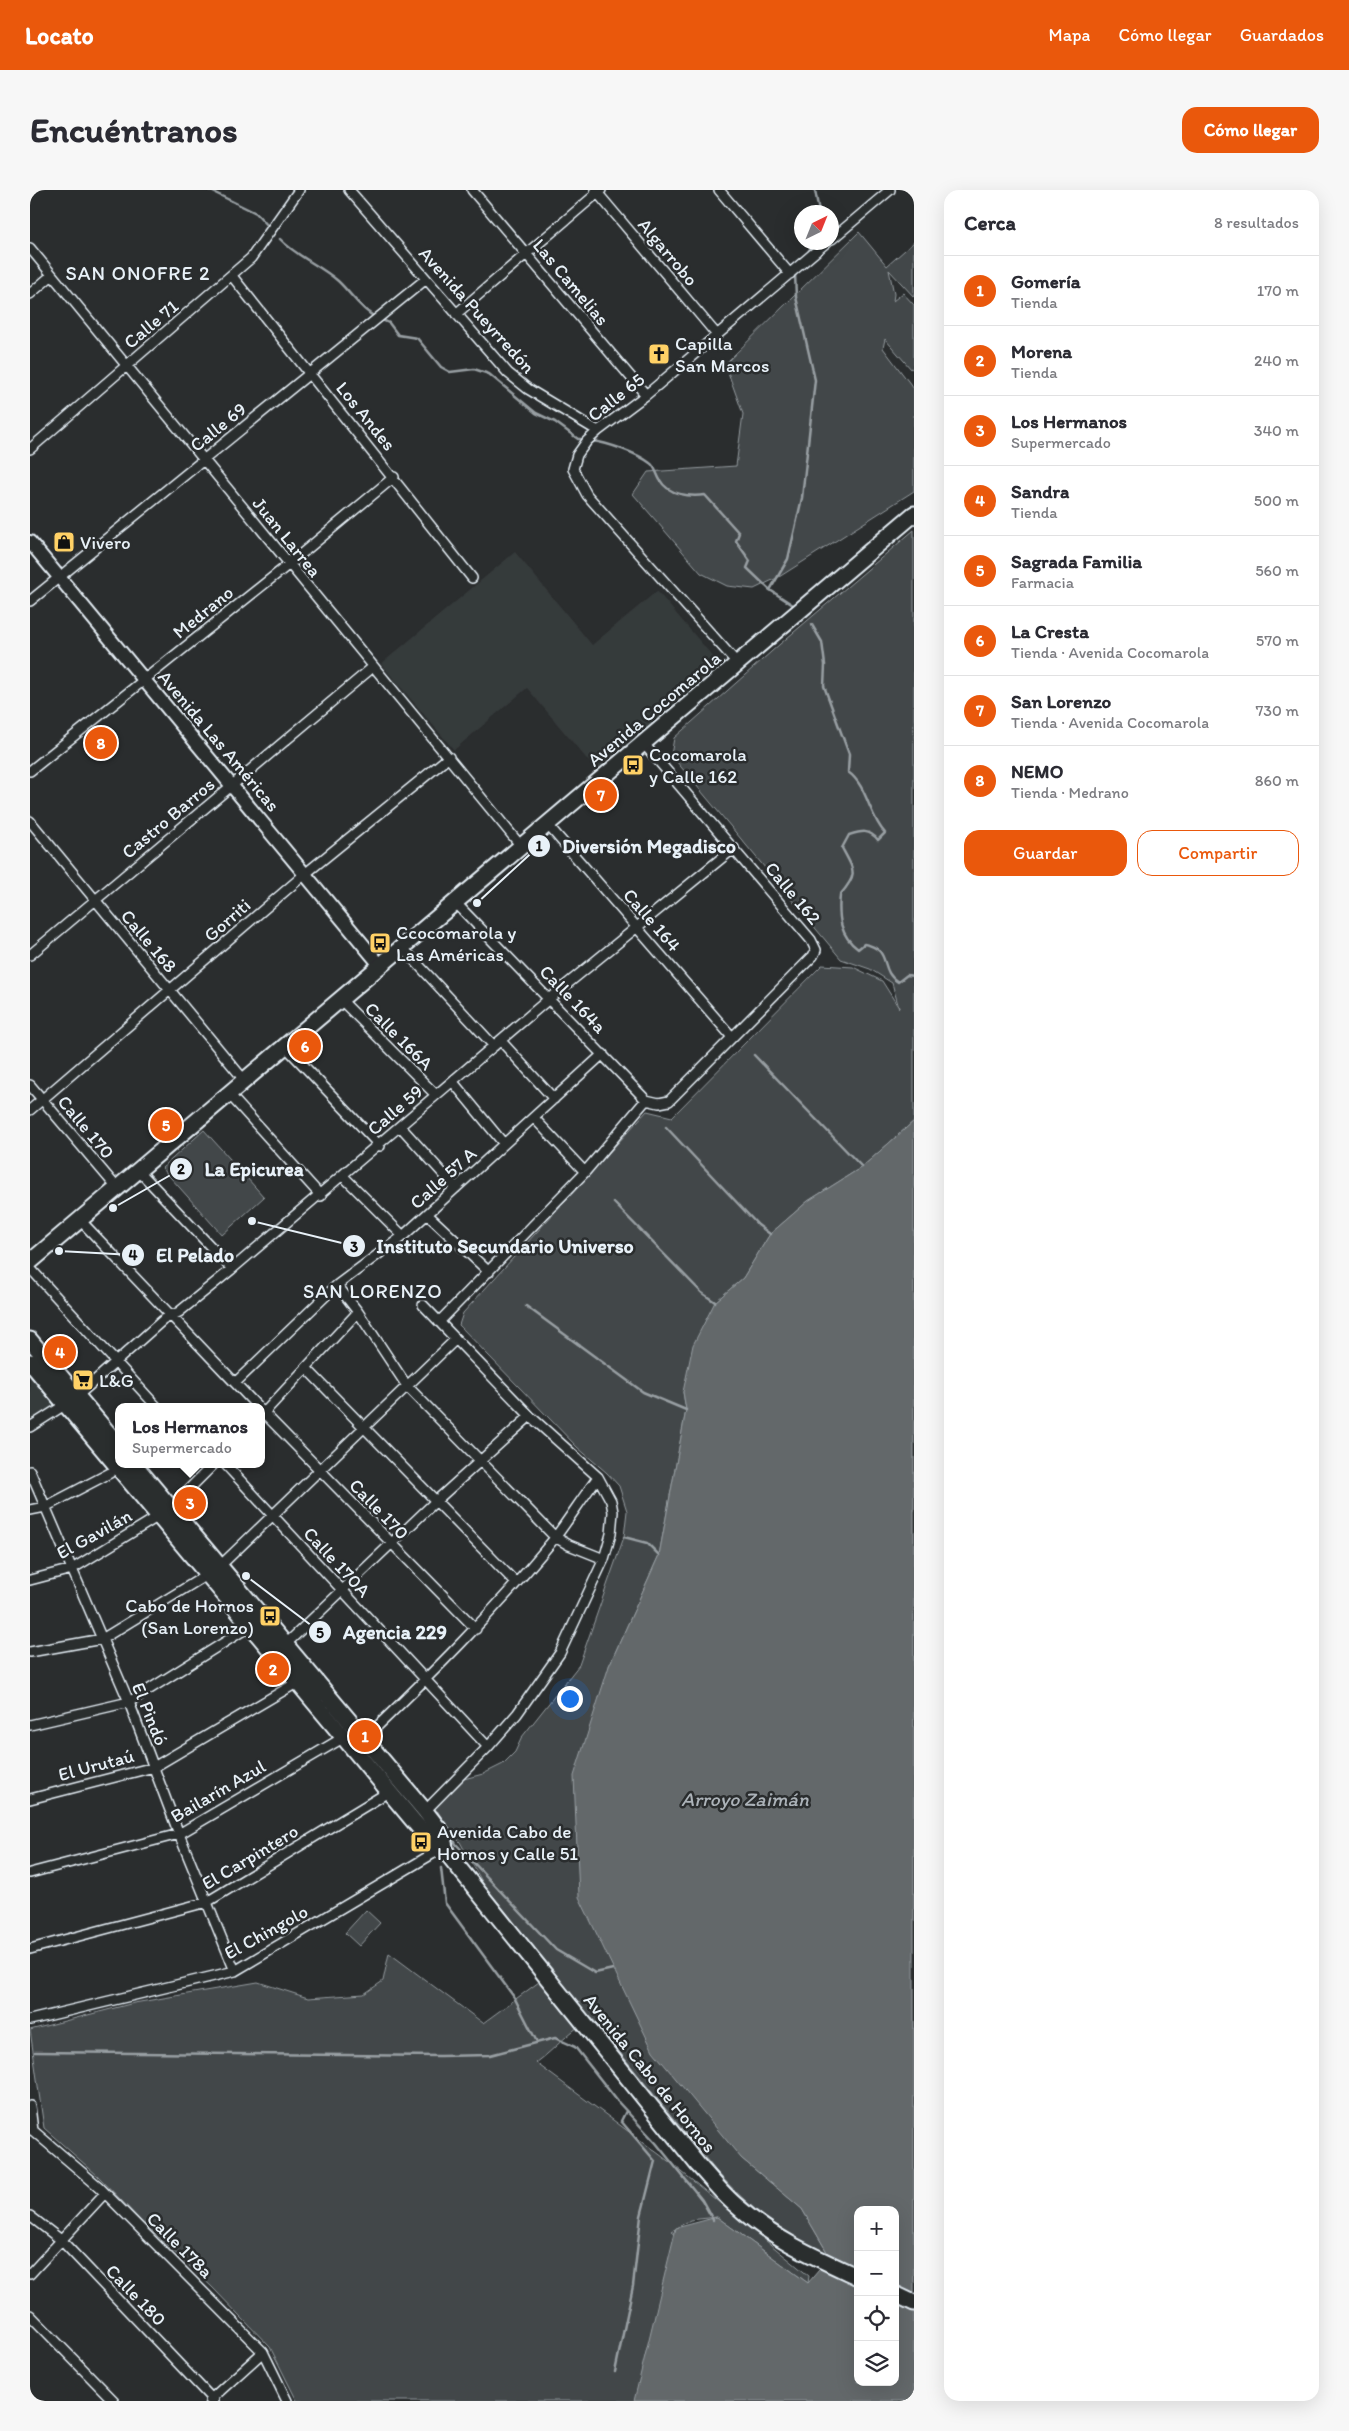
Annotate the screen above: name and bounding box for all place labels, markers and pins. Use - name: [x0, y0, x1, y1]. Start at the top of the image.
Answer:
- place label: Capilla San Marcos: [675, 332, 769, 377]
- church icon: Capilla San Marcos: [647, 342, 671, 366]
- shop icon: Vivero: [52, 530, 76, 554]
- place label: Vivero: [80, 531, 131, 554]
- pin: 8: [85, 724, 117, 762]
- place label: Cocomarola y Calle 162: [649, 743, 747, 788]
- bus stop icon: Cocomarola y Calle 162: [621, 753, 645, 777]
- pin: 7: [585, 776, 617, 814]
- callout: Diversión Megadisco: [527, 829, 746, 864]
- place label: Ccocomarola y Las Américas: [396, 921, 516, 966]
- bus stop icon: Ccocomarola y Las Américas: [368, 931, 392, 955]
- pin: 6: [289, 1027, 321, 1065]
- pin: 5: [150, 1106, 182, 1144]
- callout: La Epicurea: [169, 1151, 314, 1186]
- callout: Instituto Secundario Universo: [342, 1229, 644, 1264]
- callout: El Pelado: [121, 1237, 244, 1272]
- pin: 4: [44, 1333, 76, 1371]
- supermarket icon: L&G: [71, 1368, 95, 1392]
- place label: L&G: [99, 1369, 134, 1392]
- pin: 3: [174, 1484, 206, 1522]
- place label: Cabo de Hornos (San Lorenzo): [125, 1594, 254, 1639]
- bus stop icon: Cabo de Hornos (San Lorenzo): [258, 1604, 282, 1628]
- callout: Agencia 229: [308, 1615, 457, 1650]
- pin: 2: [257, 1650, 289, 1688]
- pin: 1: [349, 1717, 381, 1755]
- place label: Avenida Cabo de Hornos y Calle 51: [437, 1820, 578, 1865]
- bus stop icon: Avenida Cabo de Hornos y Calle 51: [409, 1830, 433, 1854]

